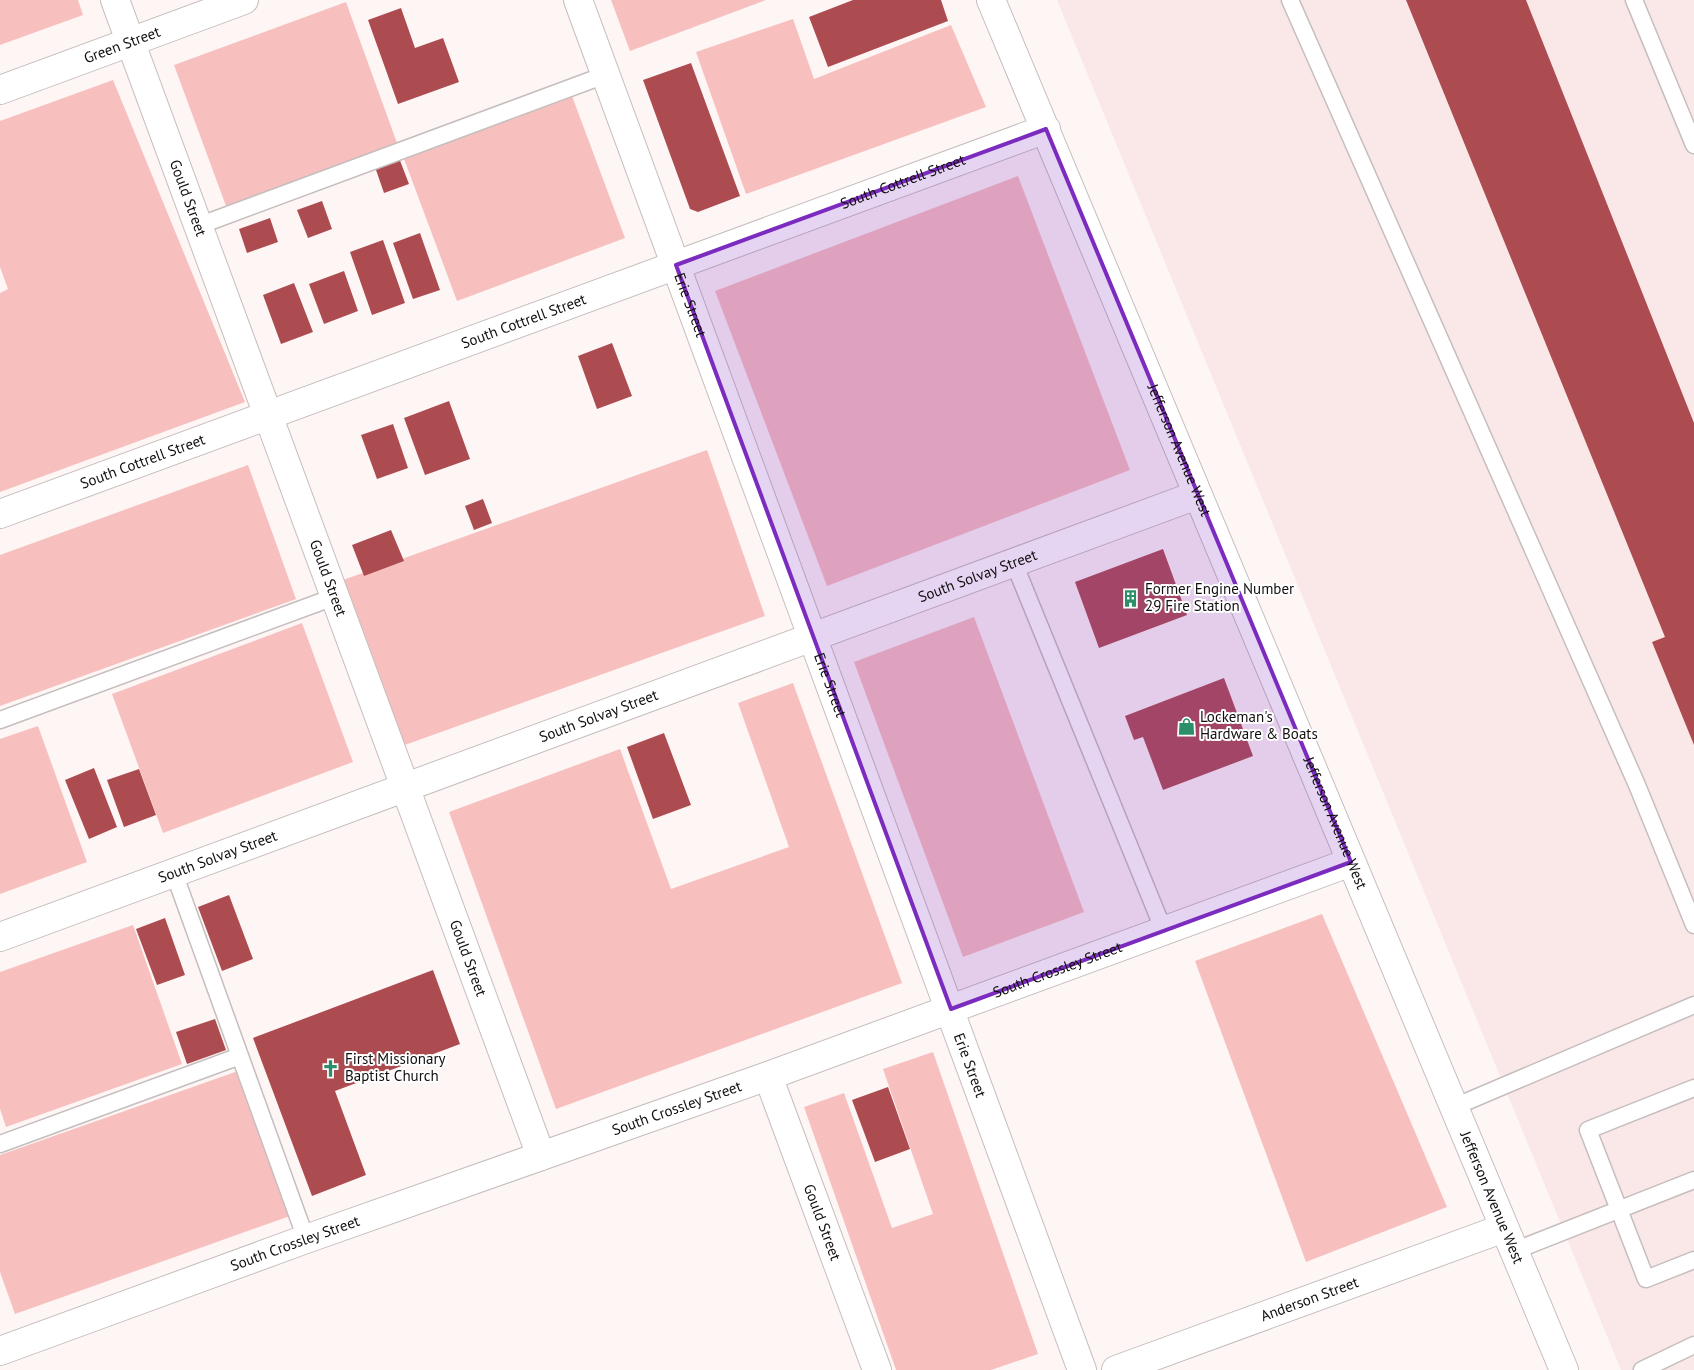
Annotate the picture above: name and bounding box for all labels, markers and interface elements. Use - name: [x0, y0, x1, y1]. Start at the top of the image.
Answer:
- street label: Green Street: [81, 22, 163, 67]
- street label: South Cottrell Street: [838, 150, 968, 213]
- street label: Gould Street: [166, 157, 211, 239]
- street label: Erie Street: [670, 270, 711, 340]
- street label: South Cottrell Street: [458, 289, 589, 352]
- street label: Jefferson Avenue West: [1143, 380, 1216, 519]
- street label: South Cottrell Street: [77, 429, 208, 493]
- street label: Gould Street: [306, 537, 351, 619]
- street label: South Solvay Street: [915, 545, 1039, 606]
- place label: Former Engine Number 29 Fire Station: [1145, 579, 1294, 615]
- building icon: Former Engine Number 29 Fire Station: [1121, 588, 1141, 608]
- street label: Erie Street: [810, 650, 851, 720]
- street label: South Solvay Street: [536, 685, 660, 746]
- place label: Lockeman's Hardware & Boats: [1200, 707, 1318, 743]
- shop icon: Lockeman's Hardware & Boats: [1176, 716, 1196, 736]
- street label: Jefferson Avenue West: [1299, 753, 1372, 892]
- street label: South Solvay Street: [155, 826, 280, 887]
- street label: Gould Street: [446, 917, 491, 999]
- street label: South Crossley Street: [990, 937, 1124, 1002]
- street label: Erie Street: [950, 1030, 991, 1100]
- place label: First Missionary Baptist Church: [345, 1049, 446, 1085]
- church icon: First Missionary Baptist Church: [321, 1058, 341, 1078]
- street label: South Crossley Street: [609, 1076, 744, 1139]
- street label: Jefferson Avenue West: [1456, 1127, 1528, 1266]
- street label: Gould Street: [800, 1181, 846, 1263]
- street label: South Crossley Street: [228, 1211, 362, 1275]
- street label: Anderson Street: [1258, 1272, 1361, 1325]

